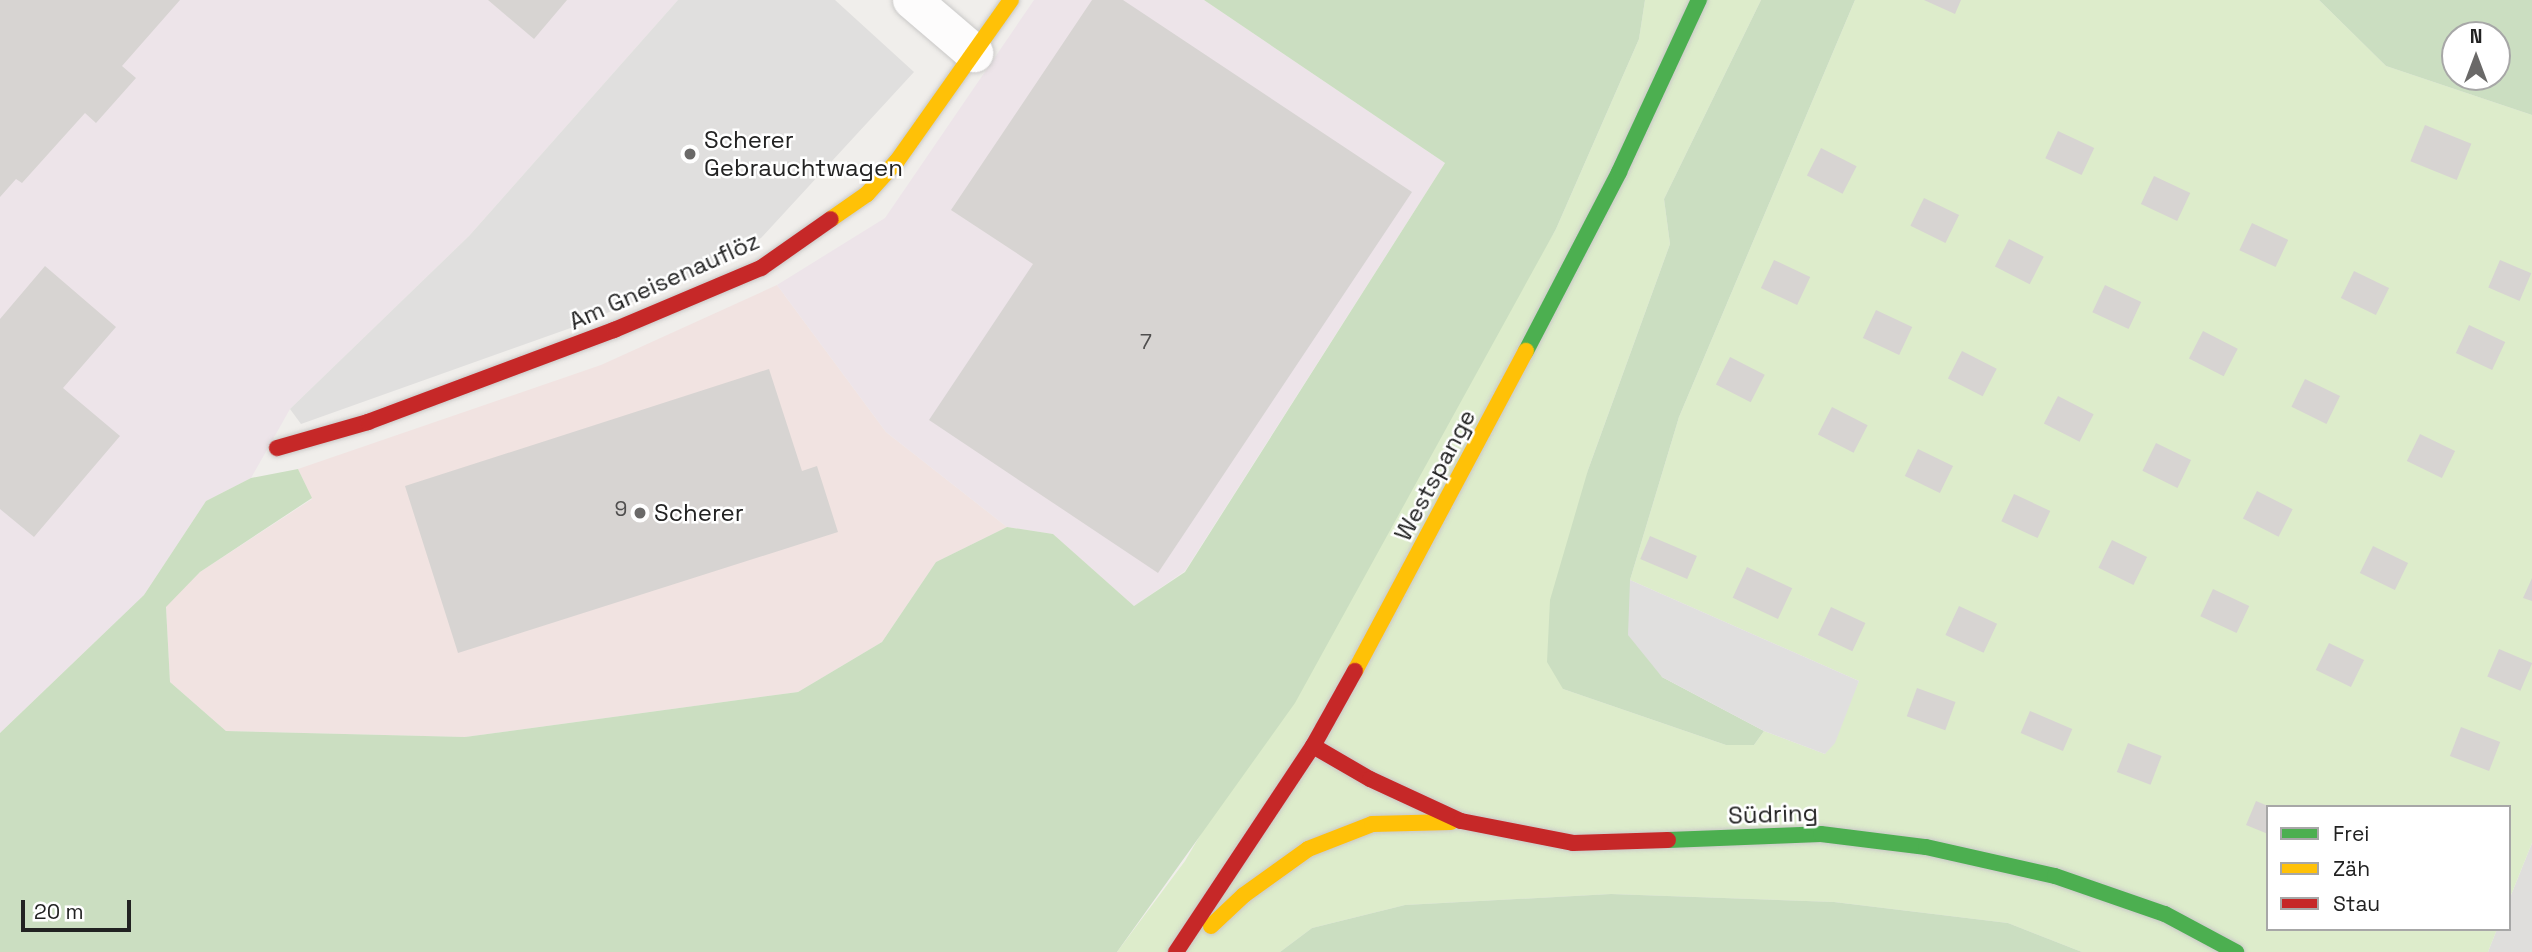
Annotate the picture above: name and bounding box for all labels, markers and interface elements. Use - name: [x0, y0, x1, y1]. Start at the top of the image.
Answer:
- north arrow: [2441, 21, 2511, 91]
- text: N: [2470, 24, 2482, 49]
- place label: Scherer Gebrauchtwagen: [704, 126, 903, 182]
- marker: Scherer Gebrauchtwagen: [682, 146, 698, 162]
- street label: Am Gneisenauflöz: [564, 226, 764, 336]
- house number: 7: [1140, 329, 1152, 355]
- street label: Westspange: [1388, 404, 1482, 546]
- house number: 9: [615, 496, 627, 522]
- place label: Scherer: [654, 499, 744, 527]
- marker: Scherer: [632, 505, 648, 521]
- street label: Südring: [1728, 798, 1818, 830]
- legend: [2266, 805, 2511, 931]
- text: Frei: [2333, 820, 2369, 847]
- text: Zäh: [2333, 855, 2370, 882]
- scale bar: [24, 886, 135, 930]
- text: Stau: [2333, 890, 2380, 917]
- text: 20 m: [34, 898, 84, 925]

